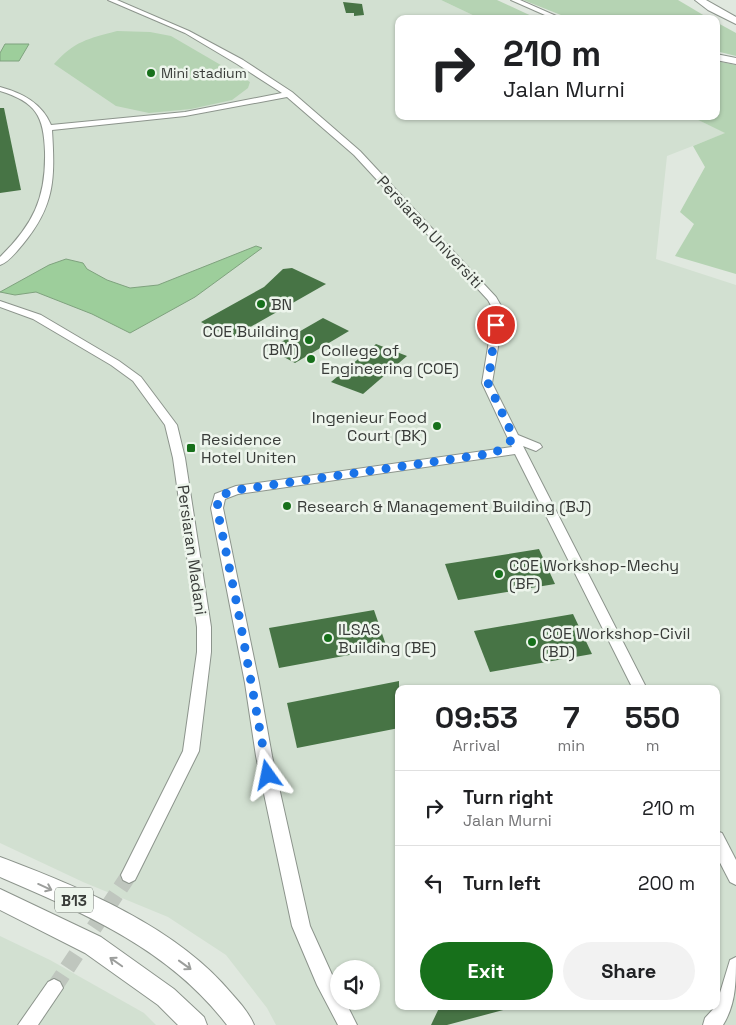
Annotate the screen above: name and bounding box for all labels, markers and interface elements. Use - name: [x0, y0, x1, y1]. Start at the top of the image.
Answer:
- text: 210 m: [503, 32, 601, 76]
- icon: right: [420, 35, 485, 100]
- place label: Mini stadium: [161, 64, 247, 82]
- marker: Mini stadium: [145, 67, 157, 79]
- text: Jalan Murni: [503, 75, 625, 103]
- street label: Persiaran Universiti: [372, 171, 488, 293]
- place label: BN: [271, 294, 292, 315]
- marker: BN: [255, 298, 267, 310]
- pin: [475, 304, 517, 346]
- icon: arrive: [482, 311, 510, 339]
- place label: COE Building (BM): [202, 321, 299, 360]
- marker: COE Building (BM): [303, 334, 315, 346]
- place label: College of Engineering (COE): [321, 340, 459, 379]
- marker: College of Engineering (COE): [305, 353, 317, 365]
- place label: Ingenieur Food Court (BK): [312, 407, 427, 446]
- marker: Ingenieur Food Court (BK): [431, 420, 443, 432]
- place label: Residence Hotel Uniten: [201, 429, 296, 468]
- marker: Residence Hotel Uniten: [185, 442, 197, 454]
- street label: Persiaran Madani: [172, 484, 212, 616]
- place label: Research & Management Building (BJ): [297, 496, 591, 517]
- marker: Research & Management Building (BJ): [281, 500, 293, 512]
- place label: COE Workshop-Mechy (BF): [509, 555, 679, 594]
- marker: COE Workshop-Mechy (BF): [493, 568, 505, 580]
- place label: ILSAS Building (BE): [338, 619, 436, 658]
- place label: COE Workshop-Civil (BD): [542, 623, 690, 662]
- marker: ILSAS Building (BE): [322, 632, 334, 644]
- marker: COE Workshop-Civil (BD): [526, 636, 538, 648]
- text: 09:53: [435, 698, 518, 737]
- text: 7: [563, 698, 580, 737]
- text: 550: [625, 698, 680, 737]
- text: Arrival: [453, 735, 500, 756]
- text: min: [558, 735, 585, 756]
- text: m: [646, 735, 659, 756]
- position arrow: [241, 748, 293, 800]
- text: Turn right: [463, 785, 553, 810]
- icon: right: [420, 794, 448, 822]
- text: 210 m: [642, 796, 695, 821]
- text: Jalan Murni: [463, 810, 552, 831]
- icon: left: [420, 869, 448, 897]
- text: Turn left: [463, 871, 541, 896]
- text: 200 m: [638, 871, 695, 896]
- one-way arrow: [37, 882, 52, 892]
- road number: B13: [55, 888, 93, 912]
- button: Exit: [420, 942, 553, 1000]
- button: Share: [563, 942, 695, 1000]
- one-way arrow: [110, 957, 124, 967]
- one-way arrow: [178, 960, 192, 970]
- map controls: [330, 960, 380, 1010]
- button: sound: [330, 960, 380, 1010]

